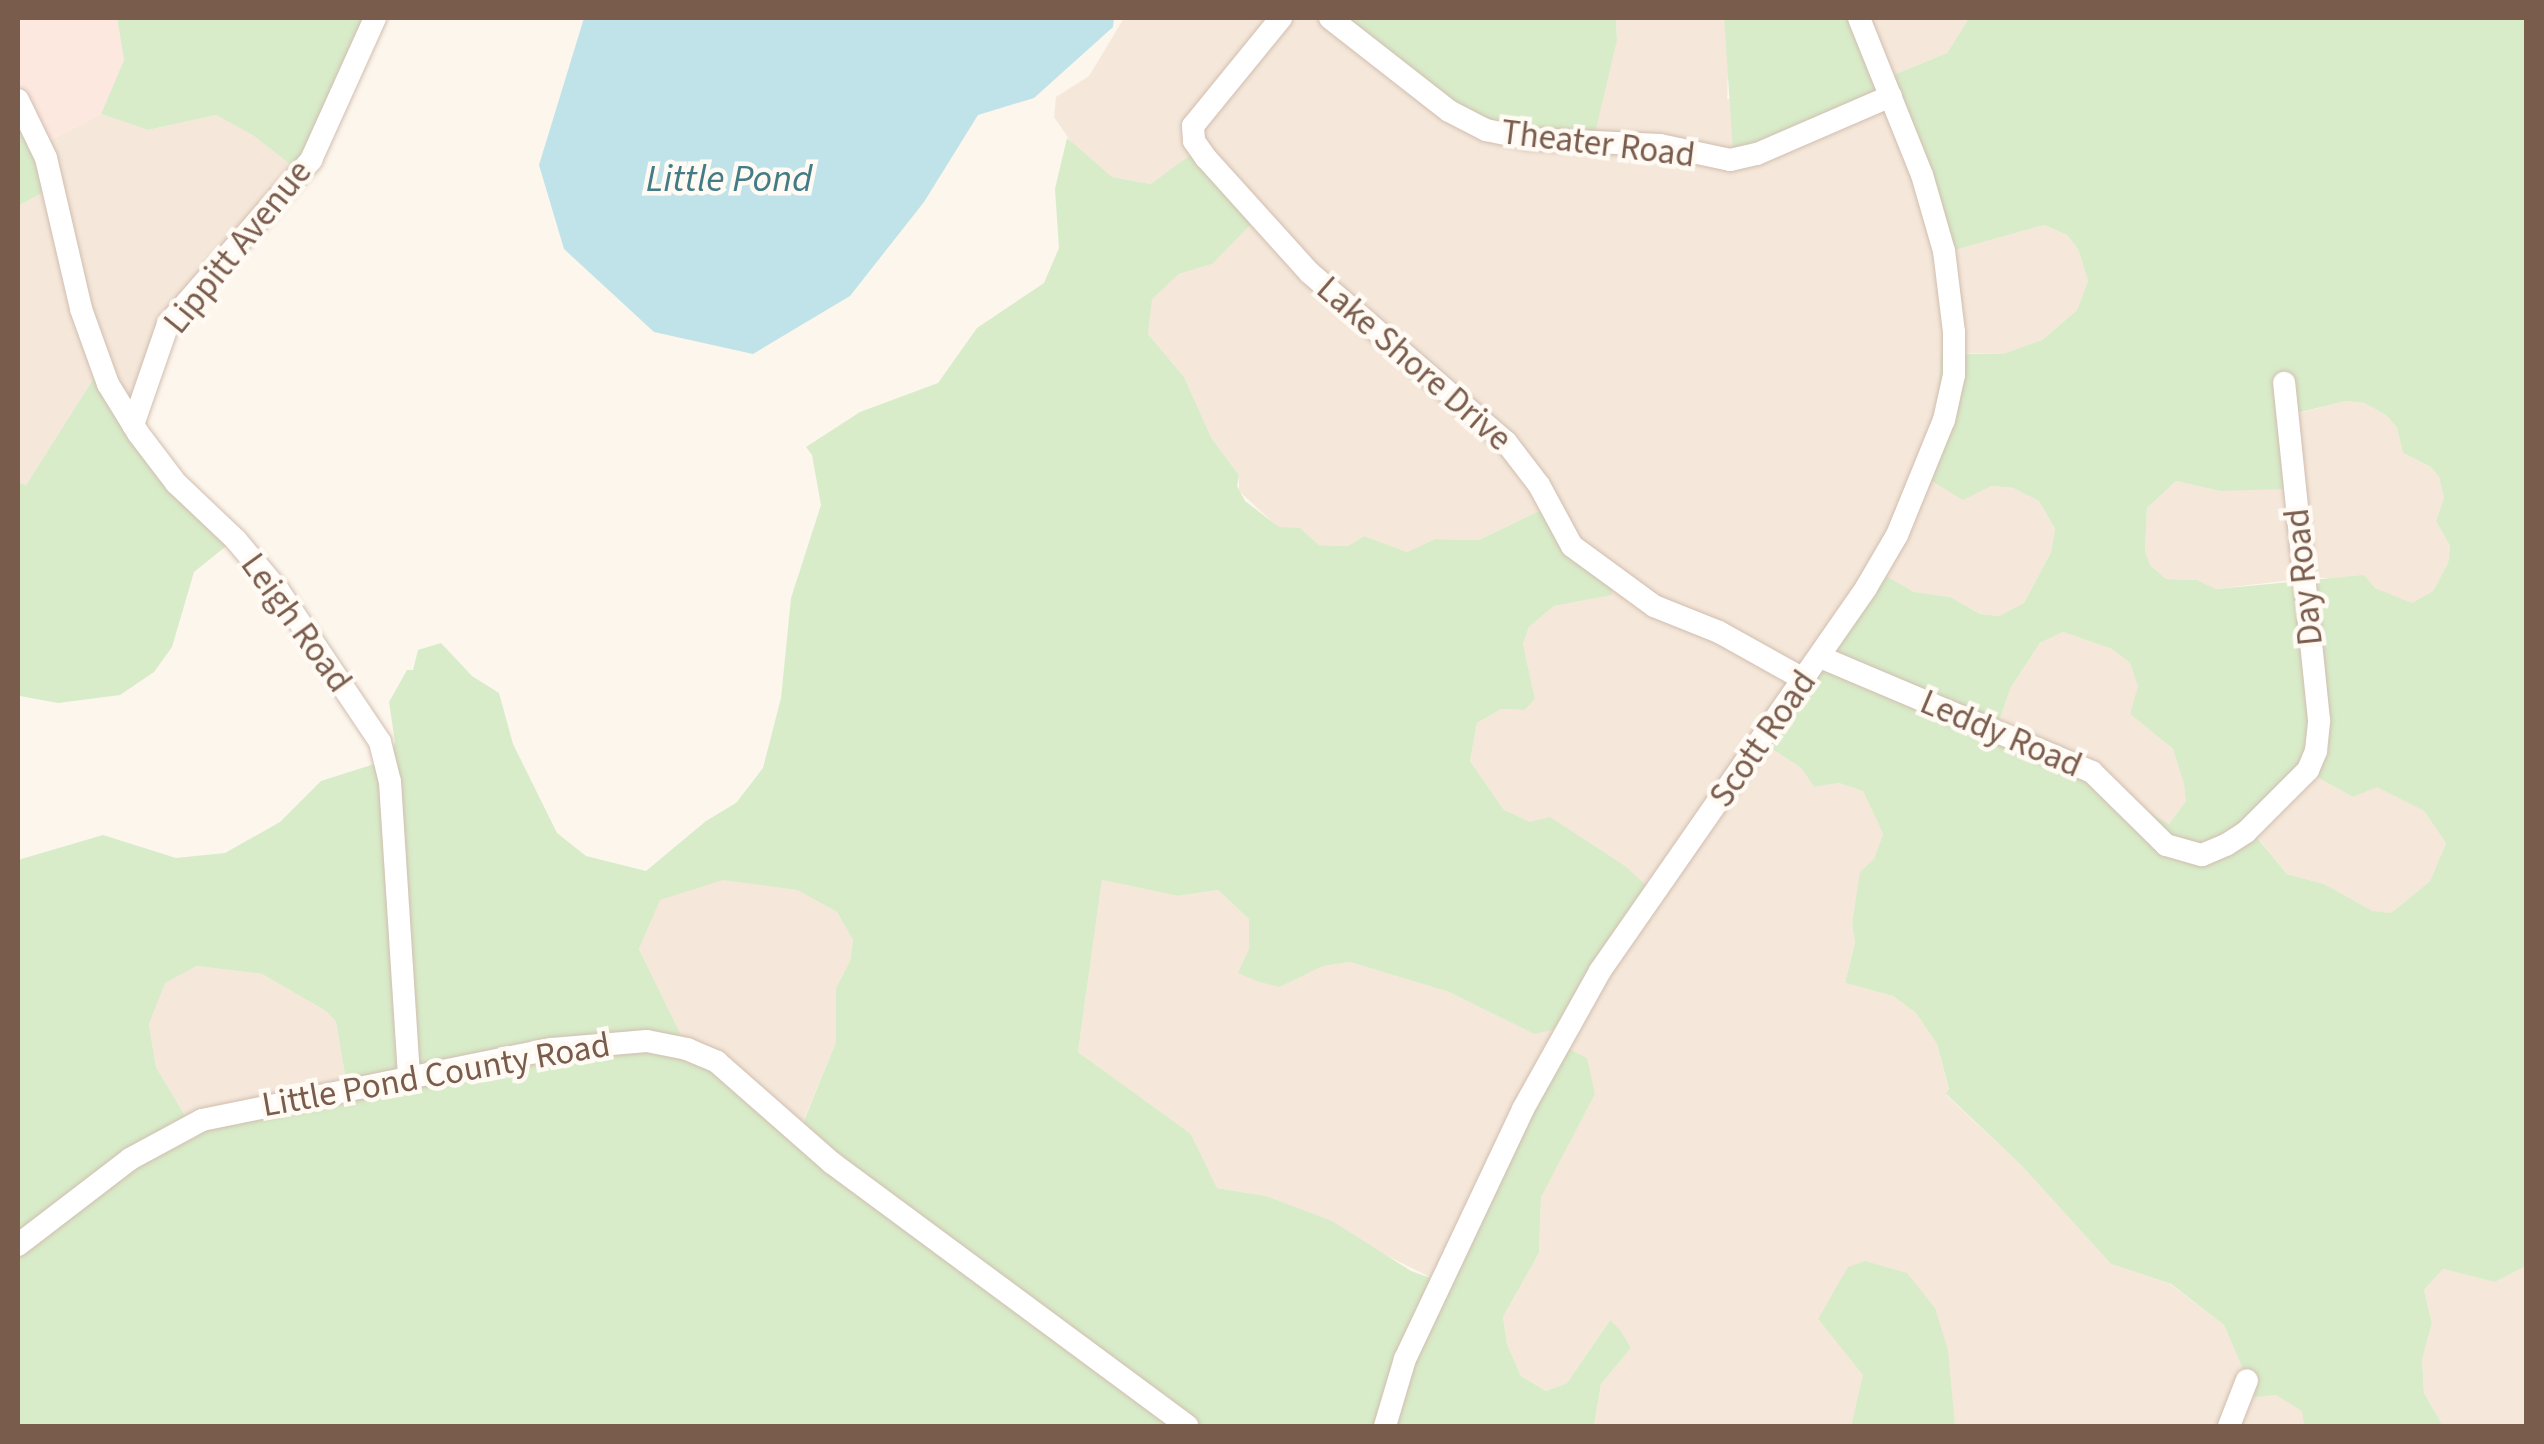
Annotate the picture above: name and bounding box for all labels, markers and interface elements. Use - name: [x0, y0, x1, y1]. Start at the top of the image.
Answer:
- street label: Theater Road: [1499, 111, 1697, 177]
- street label: Lippitt Avenue: [155, 152, 321, 342]
- water label: Little Pond: [646, 157, 812, 203]
- street label: Lake Shore Drive: [1308, 268, 1520, 460]
- street label: Day Road: [2276, 506, 2332, 648]
- street label: Leigh Road: [232, 545, 360, 701]
- street label: Scott Road: [1701, 663, 1825, 815]
- street label: Leddy Road: [1914, 681, 2088, 787]
- street label: Little Pond County Road: [259, 1024, 613, 1126]

